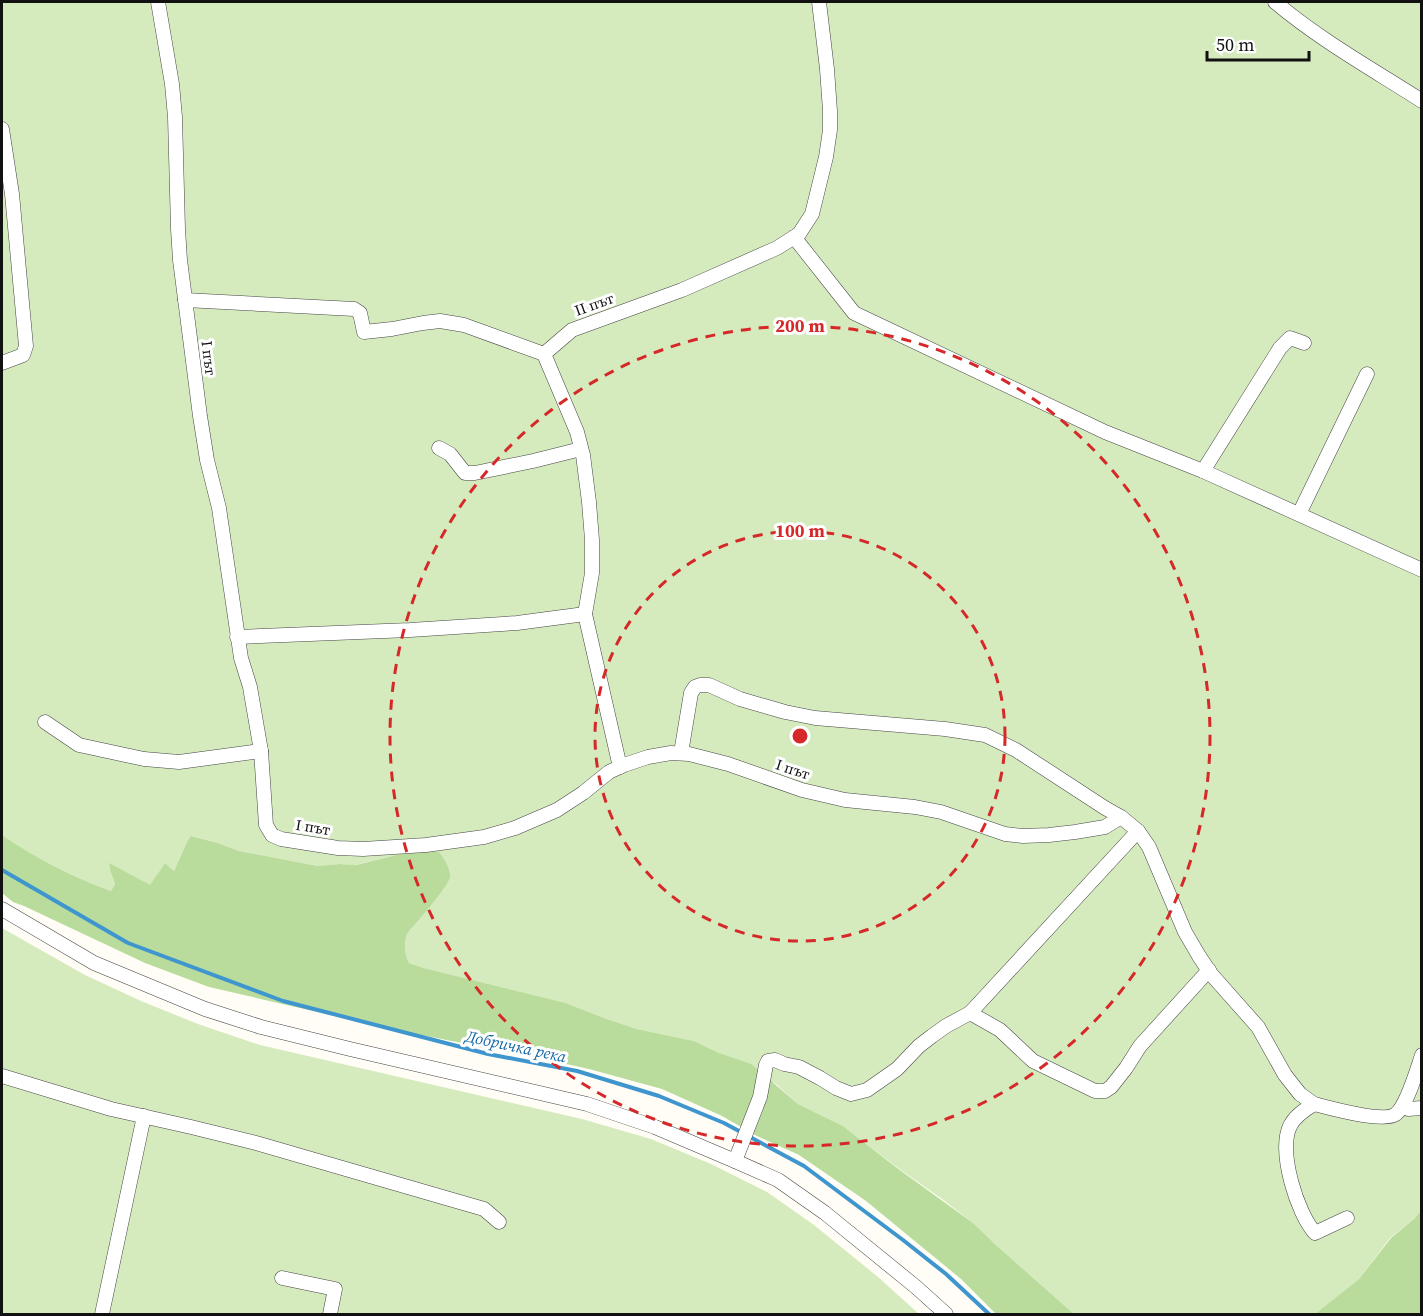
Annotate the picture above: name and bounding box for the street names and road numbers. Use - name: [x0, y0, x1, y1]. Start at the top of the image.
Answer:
- street label: ІІ път: [571, 287, 617, 321]
- street label: І път: [196, 339, 222, 377]
- street label: І път: [773, 754, 813, 784]
- street label: І път: [294, 814, 332, 840]

